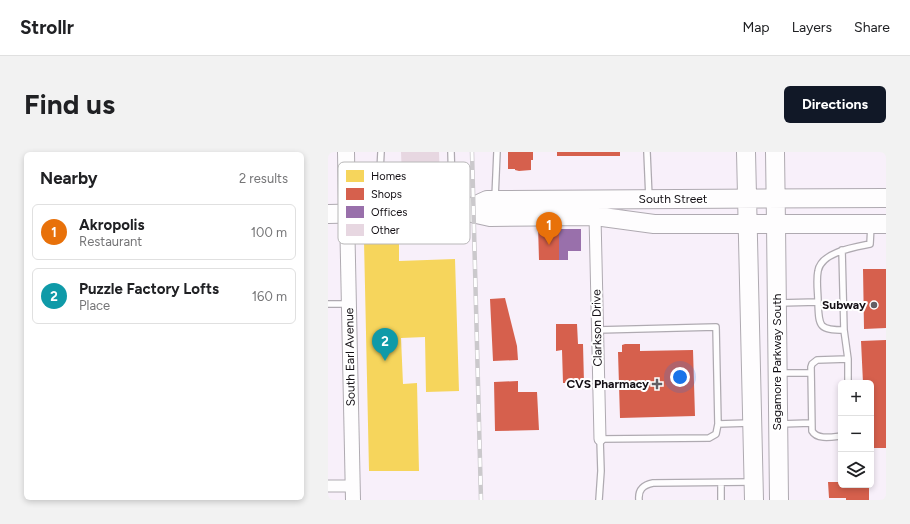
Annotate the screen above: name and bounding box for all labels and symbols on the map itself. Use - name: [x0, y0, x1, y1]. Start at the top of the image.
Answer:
- legend: [338, 162, 470, 244]
- text: Homes: [371, 170, 406, 183]
- text: Shops: [371, 188, 402, 201]
- street label: South Street: [639, 192, 708, 206]
- text: Offices: [371, 206, 407, 219]
- pin: 1: [536, 212, 562, 245]
- text: Other: [371, 224, 400, 237]
- street label: Clarkson Drive: [589, 289, 605, 367]
- street label: Sagamore Parkway South: [770, 293, 784, 431]
- place label: Subway: [822, 298, 866, 312]
- marker: Subway: [869, 300, 879, 310]
- street label: South Earl Avenue: [342, 307, 358, 406]
- pin: 2: [372, 328, 398, 361]
- your location: [670, 367, 690, 387]
- place label: CVS Pharmacy: [566, 377, 649, 391]
- marker: CVS Pharmacy: [652, 379, 662, 389]

